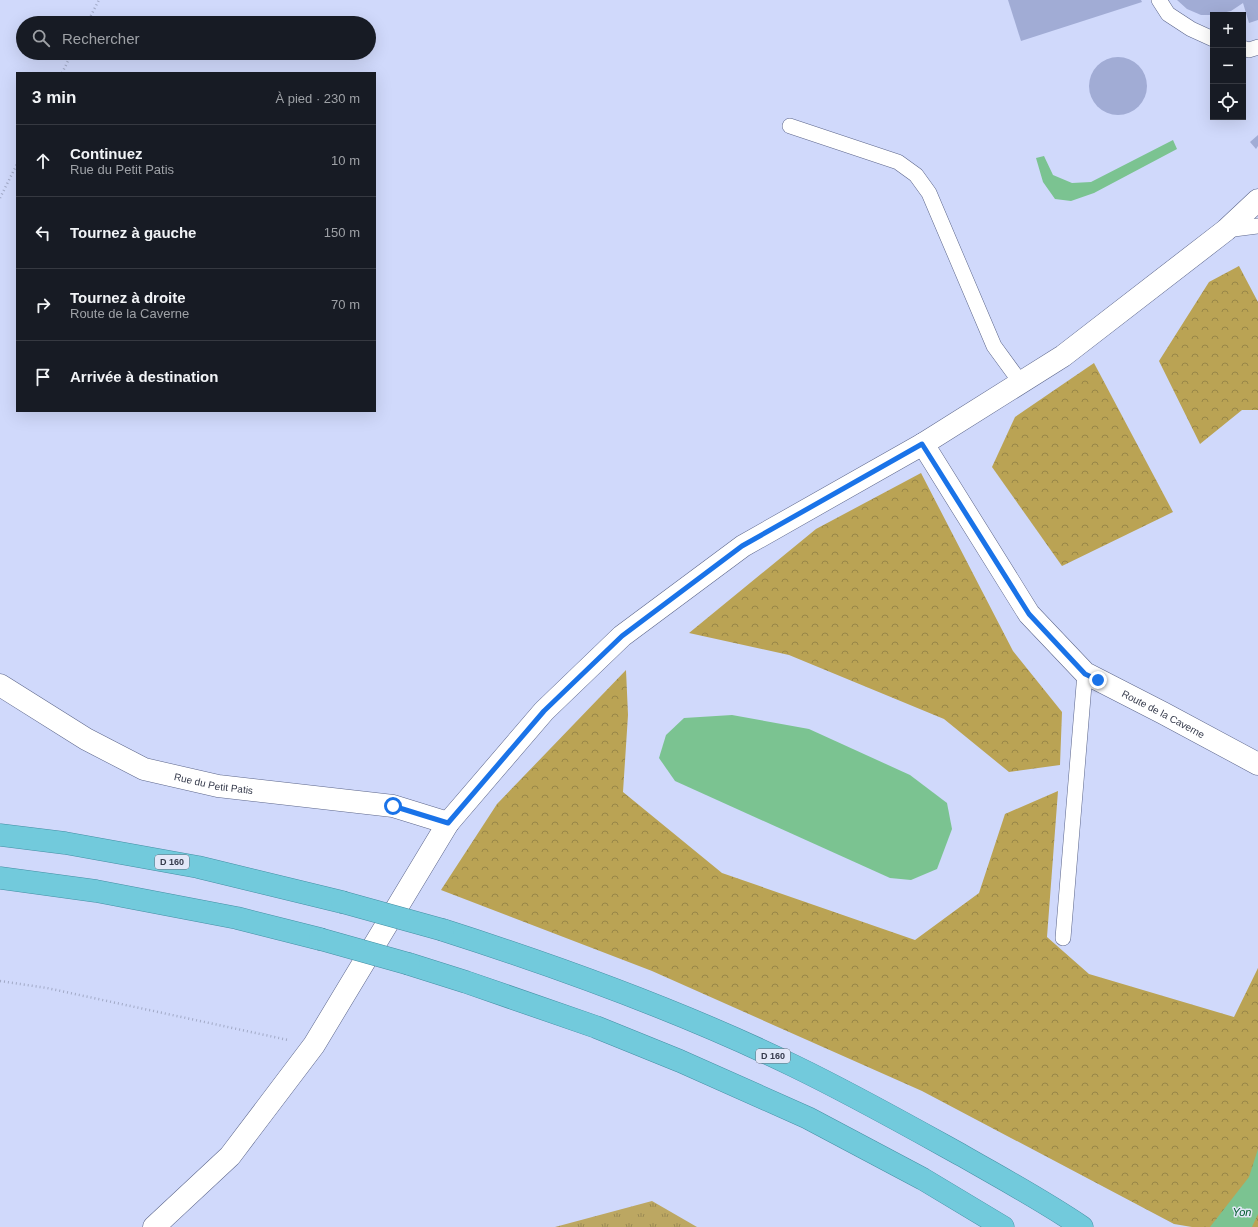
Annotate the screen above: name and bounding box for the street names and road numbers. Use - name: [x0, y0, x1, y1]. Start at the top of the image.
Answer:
- street label: Route de la Caverne: [1120, 687, 1207, 740]
- street label: Rue du Petit Patis: [173, 771, 254, 795]
- road number: D 160: [155, 855, 189, 869]
- road number: D 160: [756, 1049, 790, 1063]

